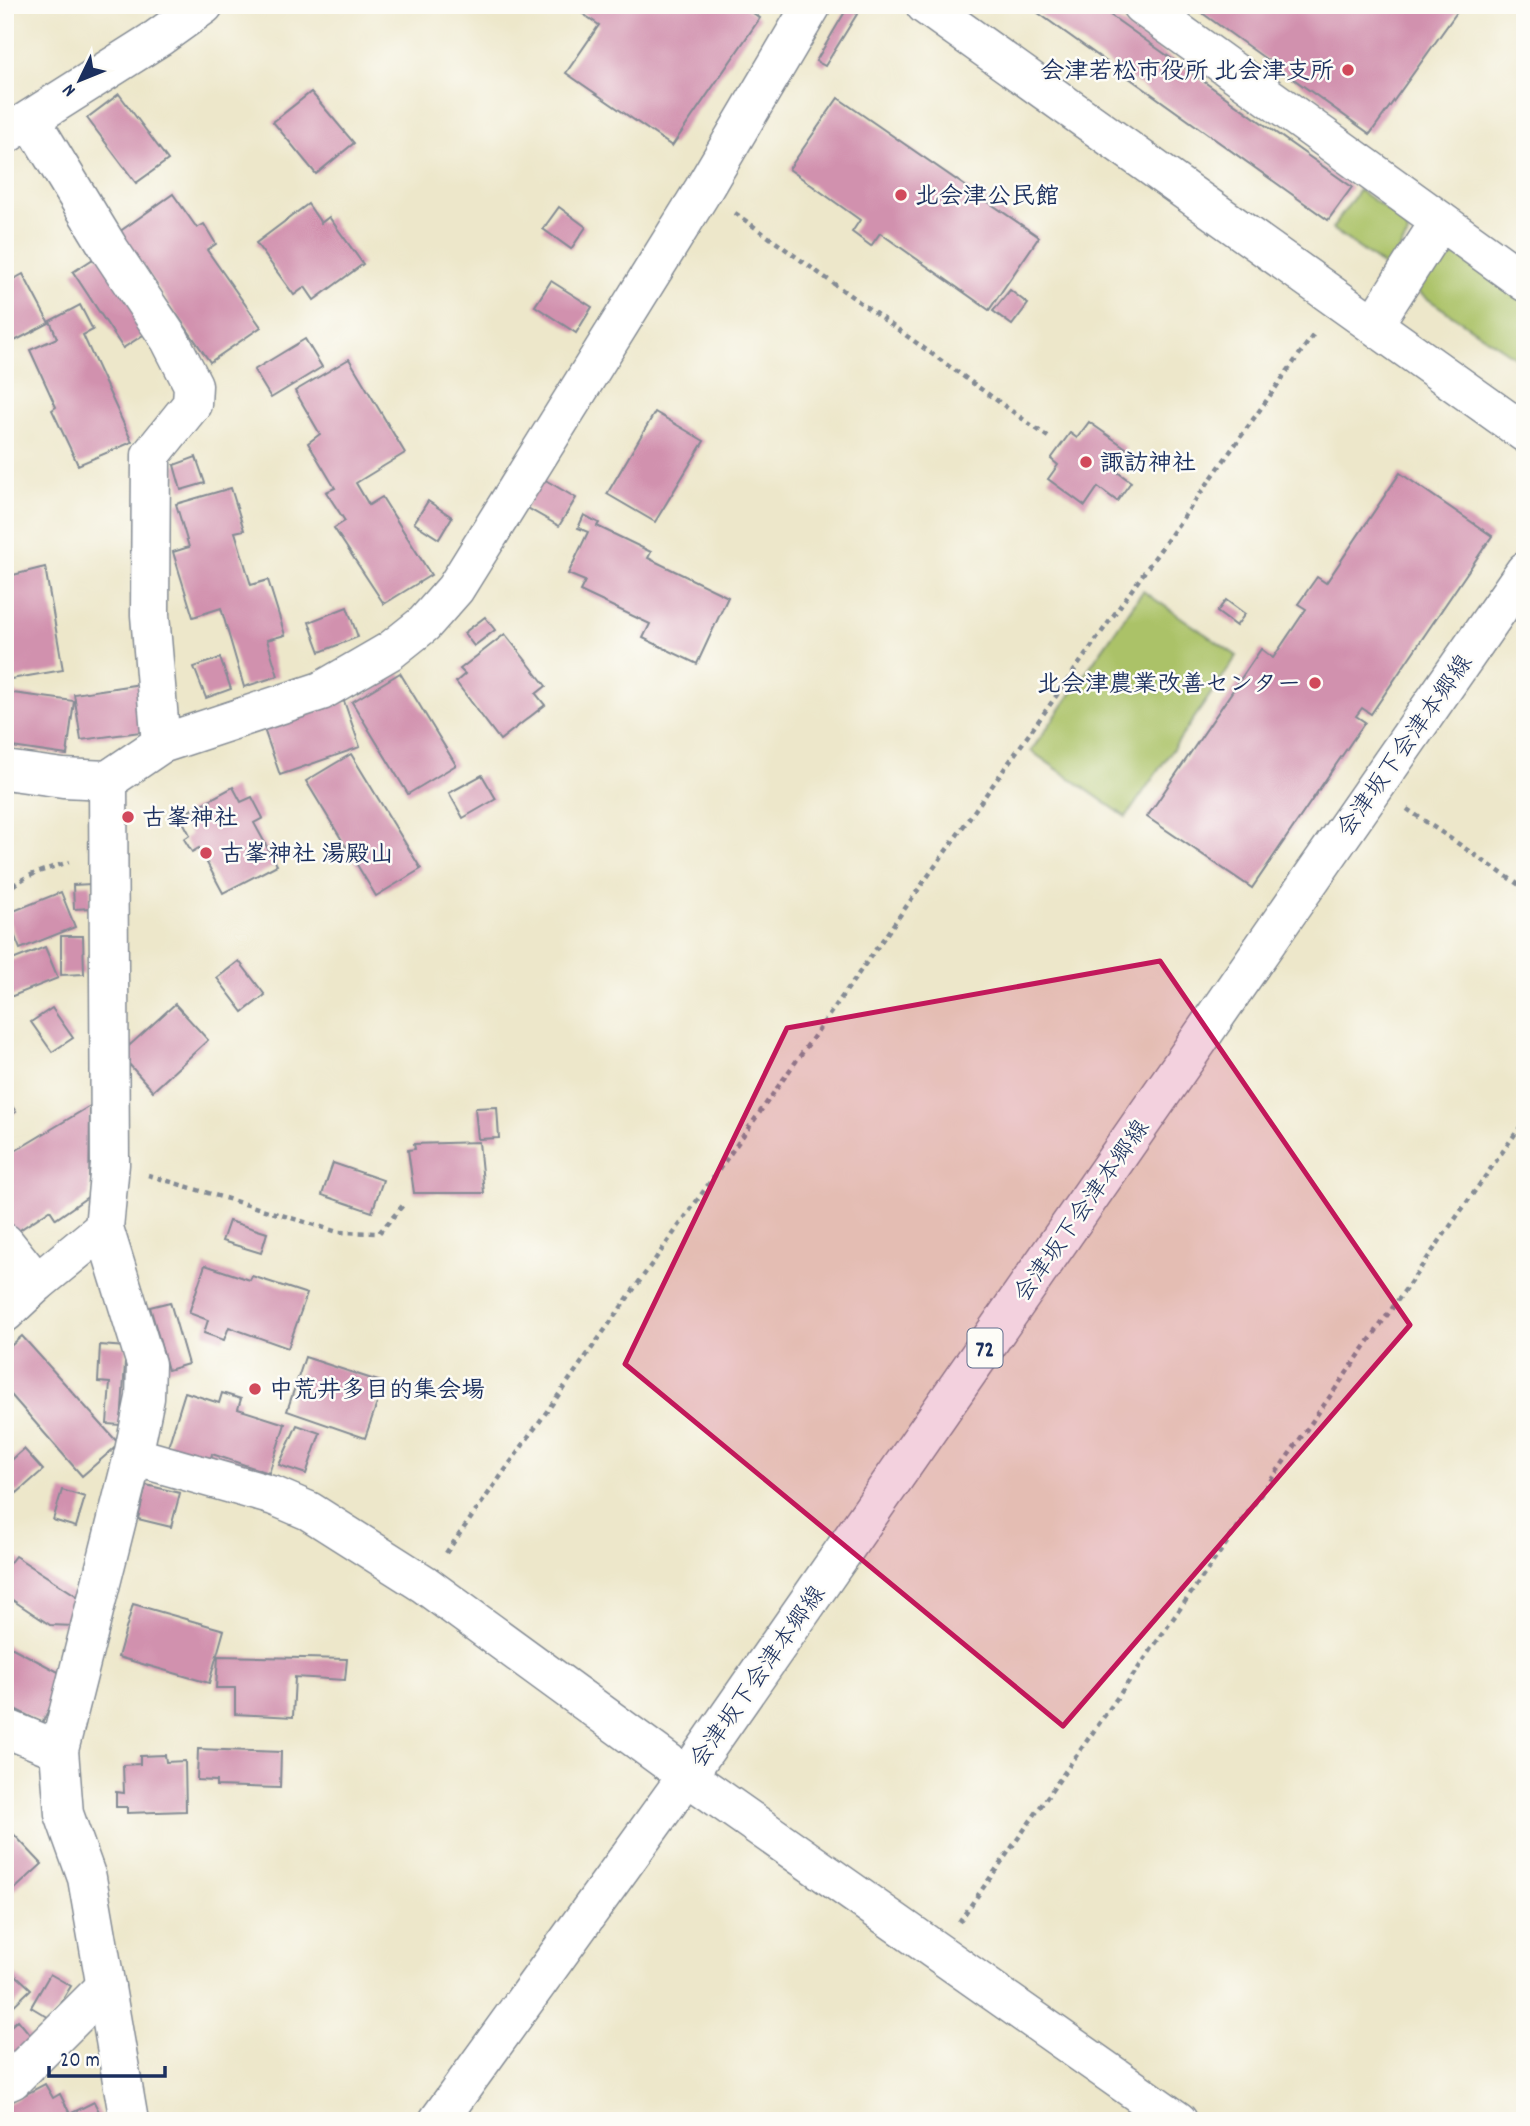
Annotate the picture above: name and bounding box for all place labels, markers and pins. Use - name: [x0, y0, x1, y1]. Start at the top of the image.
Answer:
- place label: 会津若松市役所 北会津支所: [1041, 56, 1334, 90]
- marker: 会津若松市役所 北会津支所: [1340, 62, 1356, 78]
- place label: 北会津公民館: [915, 181, 1059, 215]
- marker: 北会津公民館: [893, 187, 909, 203]
- place label: 諏訪神社: [1100, 448, 1196, 482]
- marker: 諏訪神社: [1078, 454, 1094, 470]
- place label: 北会津農業改善センター: [1037, 669, 1301, 703]
- marker: 北会津農業改善センター: [1307, 675, 1323, 691]
- place label: 古峯神社: [142, 803, 238, 837]
- marker: 古峯神社: [120, 809, 136, 825]
- place label: 古峯神社 湯殿山: [220, 839, 394, 873]
- marker: 古峯神社 湯殿山: [198, 845, 214, 861]
- place label: 中荒井多目的集会場: [269, 1375, 485, 1409]
- marker: 中荒井多目的集会場: [247, 1381, 263, 1397]

